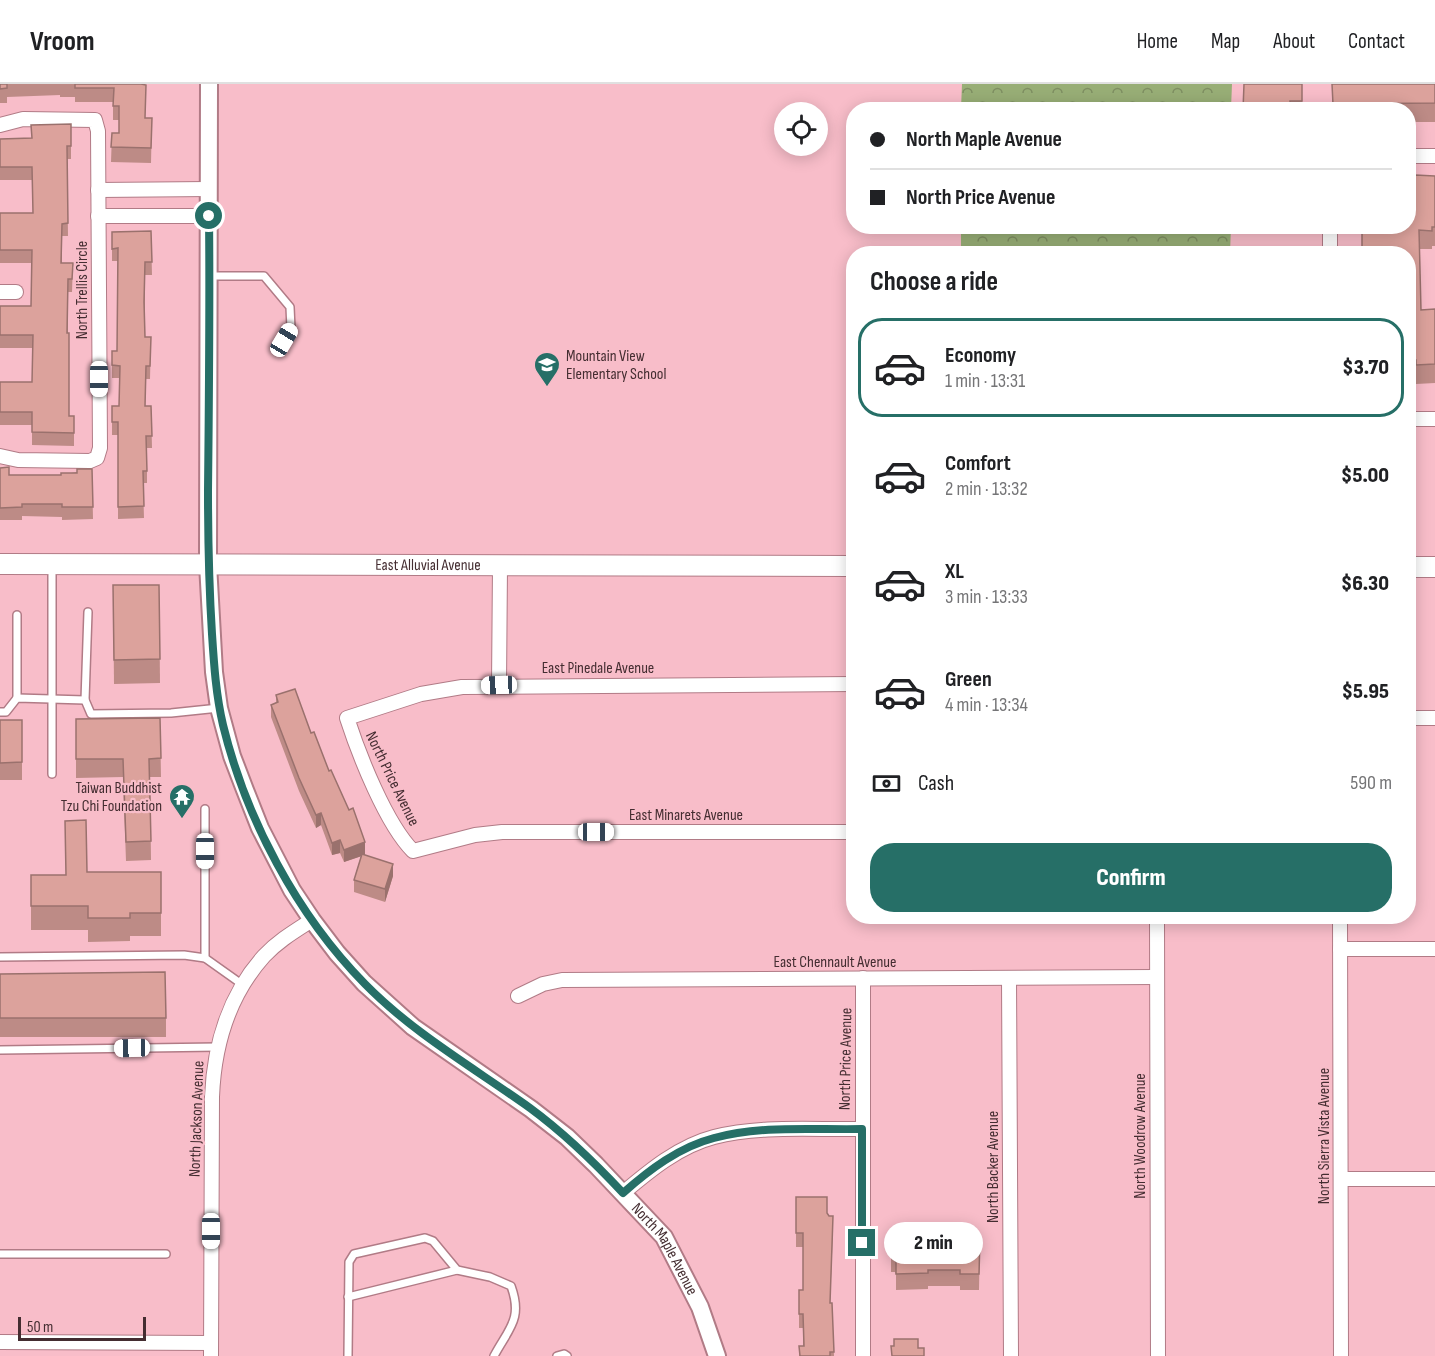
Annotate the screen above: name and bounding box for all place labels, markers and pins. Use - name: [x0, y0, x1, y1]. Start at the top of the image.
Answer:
- place label: Mountain View Elementary School: [566, 347, 666, 384]
- school or university icon: Mountain View Elementary School: [532, 350, 562, 388]
- place label: Taiwan Buddhist Tzu Chi Foundation: [61, 779, 162, 816]
- temple icon: Taiwan Buddhist Tzu Chi Foundation: [167, 782, 197, 820]

